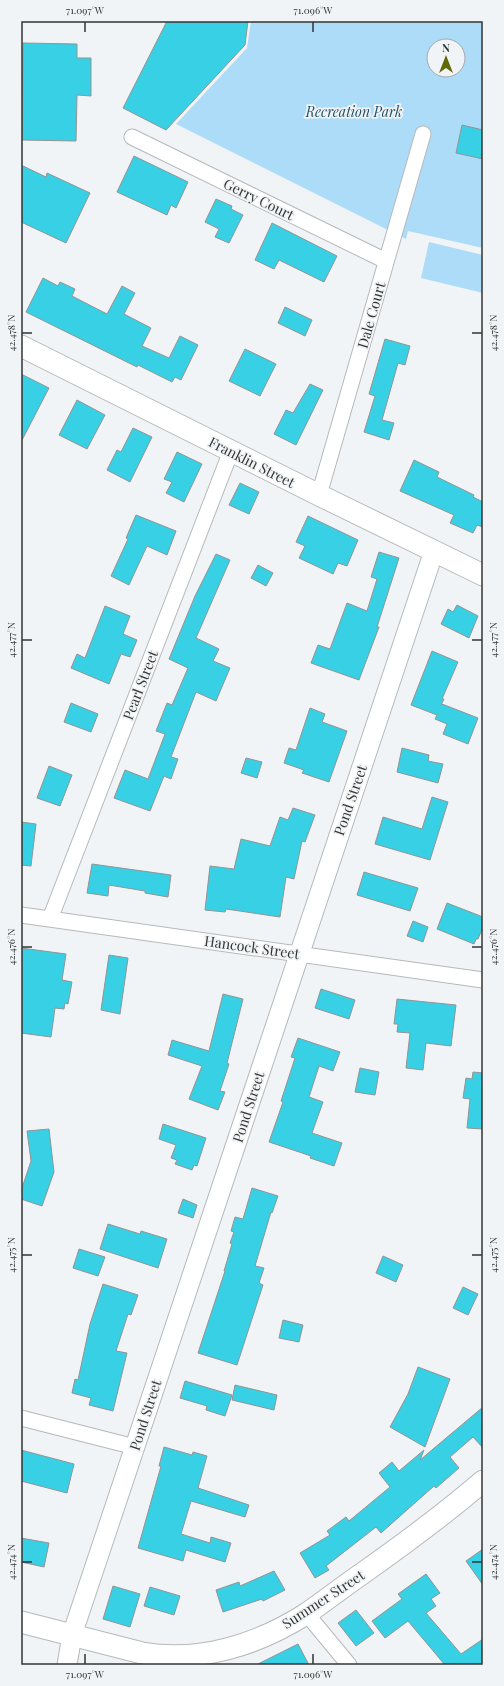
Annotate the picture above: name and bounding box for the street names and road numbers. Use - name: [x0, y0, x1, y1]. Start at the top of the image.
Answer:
- street label: Gerry Court: [221, 174, 298, 225]
- street label: Dale Court: [352, 279, 390, 350]
- street label: Franklin Street: [206, 432, 299, 492]
- street label: Pearl Street: [118, 646, 162, 723]
- street label: Pond Street: [329, 761, 371, 838]
- street label: Hancock Street: [203, 931, 302, 963]
- street label: Pond Street: [228, 1068, 269, 1145]
- street label: Pond Street: [125, 1376, 166, 1453]
- street label: Summer Street: [278, 1565, 369, 1633]

